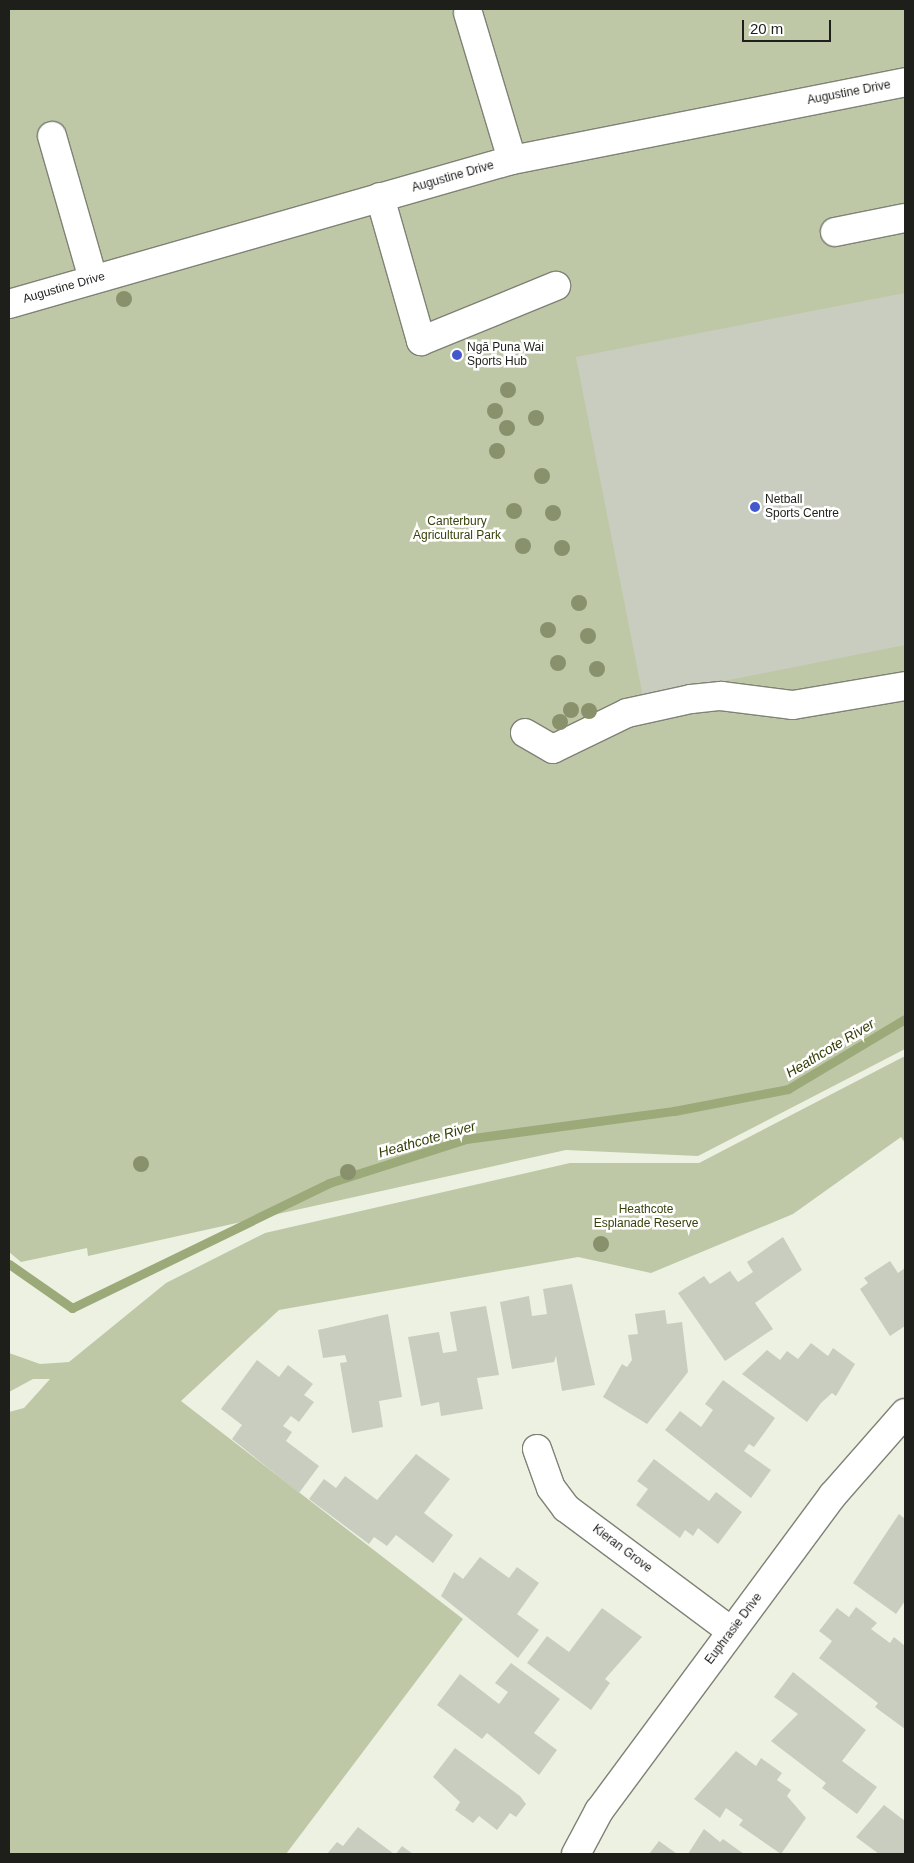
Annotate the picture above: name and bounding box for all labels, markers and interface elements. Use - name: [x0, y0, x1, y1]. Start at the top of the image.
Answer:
- scale bar: [744, 10, 833, 42]
- text: 20 m: [750, 20, 783, 37]
- street label: Augustine Drive: [806, 78, 892, 108]
- street label: Augustine Drive: [410, 158, 496, 196]
- street label: Augustine Drive: [21, 269, 107, 307]
- place label: Ngā Puna Wai Sports Hub: [467, 341, 544, 369]
- marker: Ngā Puna Wai Sports Hub: [451, 349, 463, 361]
- place label: Netball Sports Centre: [765, 493, 839, 521]
- marker: Netball Sports Centre: [749, 501, 761, 513]
- park label: Canterbury Agricultural Park: [413, 515, 501, 543]
- water label: Heathcote River: [783, 1015, 877, 1081]
- water label: Heathcote River: [376, 1117, 478, 1161]
- park label: Heathcote Esplanade Reserve: [594, 1203, 698, 1231]
- street label: Kieran Grove: [589, 1522, 655, 1576]
- street label: Euphrasie Drive: [703, 1591, 765, 1667]

